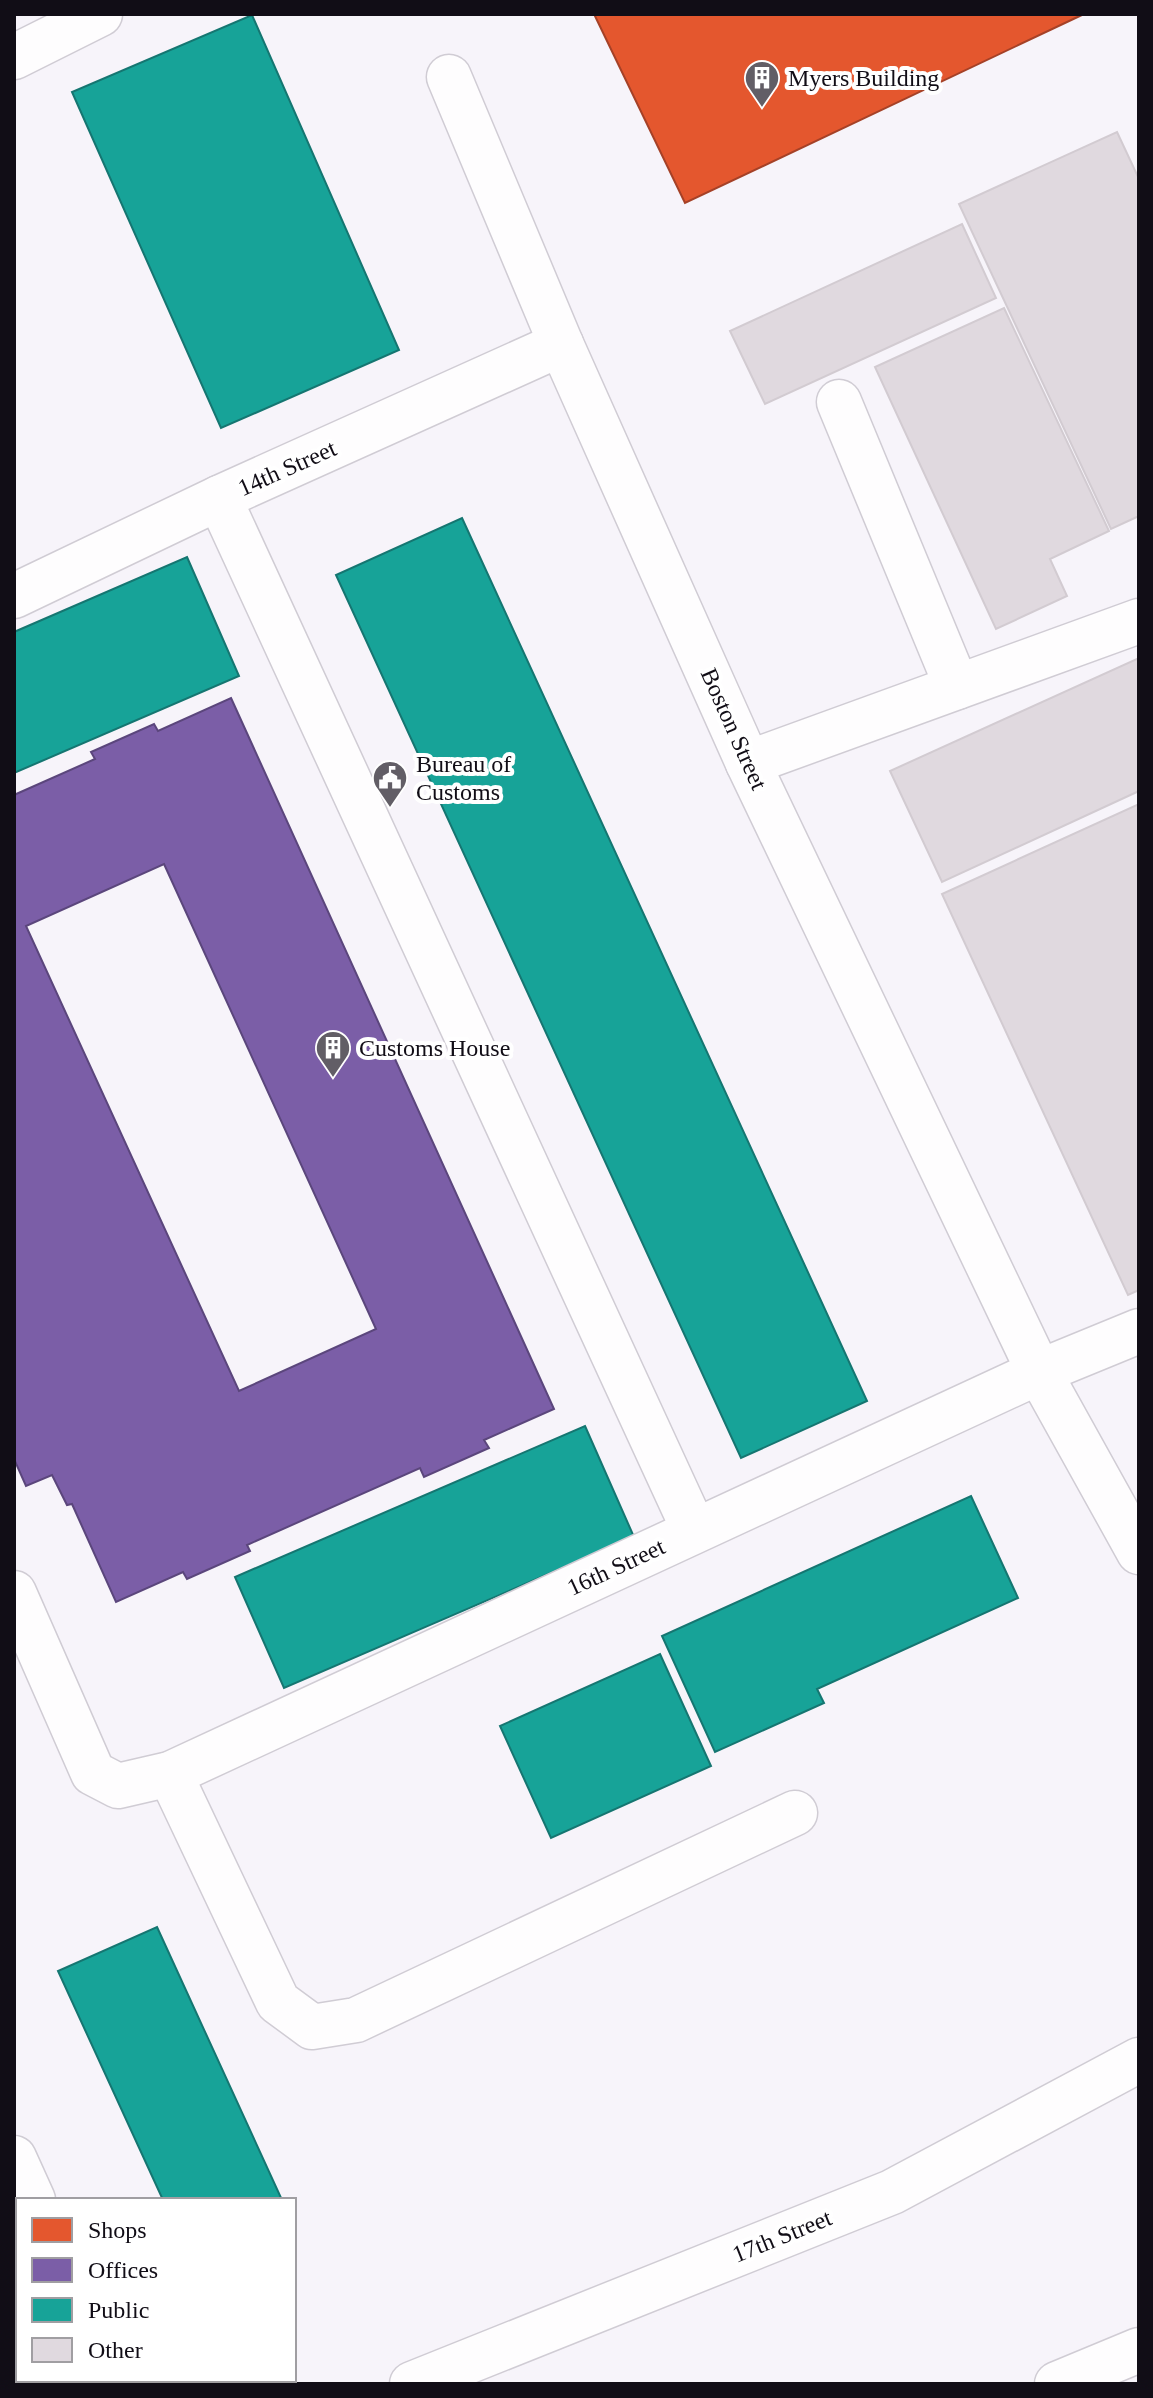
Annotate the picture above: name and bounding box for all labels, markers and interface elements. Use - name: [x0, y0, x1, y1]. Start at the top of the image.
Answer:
- building icon: Myers Building: [743, 59, 781, 109]
- place label: Myers Building: [788, 65, 939, 91]
- street label: 14th Street: [234, 435, 340, 501]
- street label: Boston Street: [696, 664, 772, 794]
- place label: Bureau of Customs: [416, 751, 511, 805]
- public building icon: Bureau of Customs: [371, 759, 409, 809]
- building icon: Customs House: [314, 1029, 352, 1079]
- place label: Customs House: [359, 1035, 510, 1061]
- street label: 16th Street: [563, 1533, 669, 1601]
- legend: [16, 2198, 296, 2382]
- street label: 17th Street: [729, 2204, 836, 2268]
- text: Shops: [88, 2217, 147, 2243]
- text: Offices: [88, 2257, 158, 2283]
- text: Public: [88, 2297, 149, 2323]
- text: Other: [88, 2337, 143, 2363]

